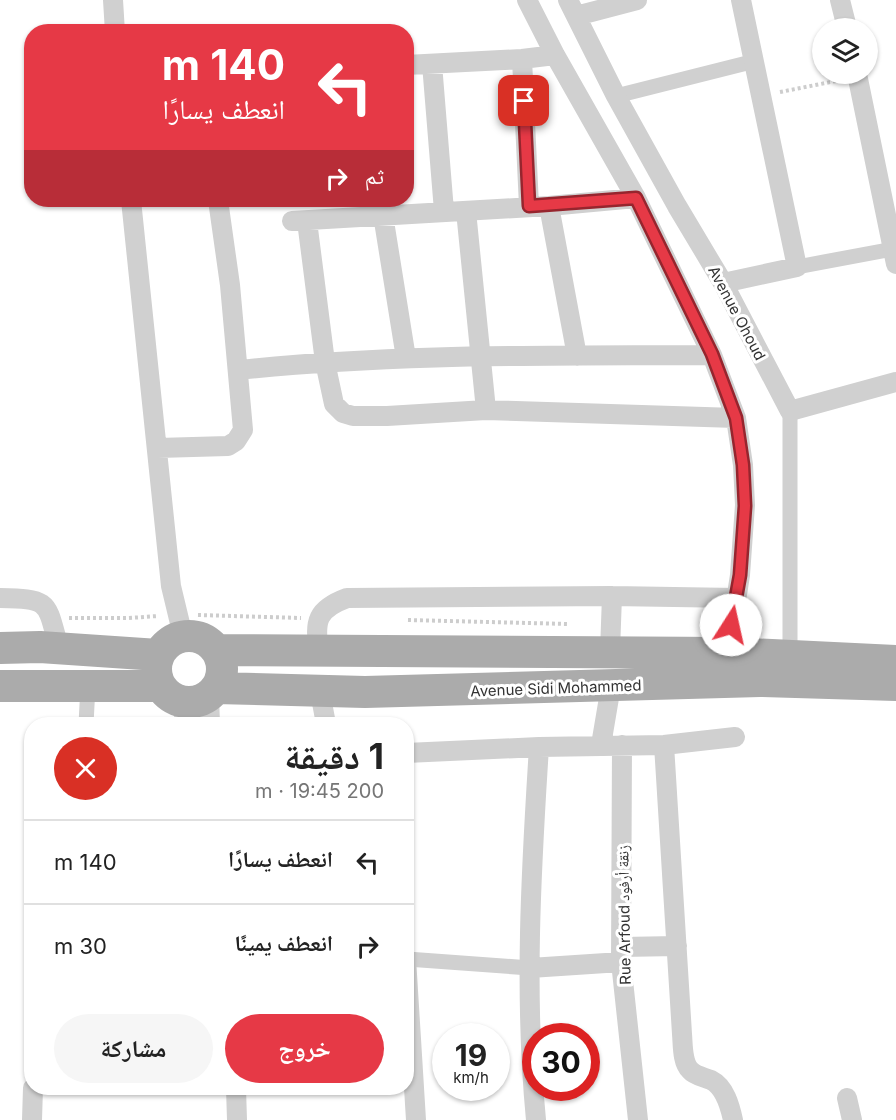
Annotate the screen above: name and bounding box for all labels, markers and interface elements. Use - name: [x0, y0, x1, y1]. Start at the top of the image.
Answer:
- map controls: [812, 18, 878, 84]
- button: layers: [812, 18, 878, 84]
- text: 140 m: [162, 39, 285, 90]
- icon: left: [306, 48, 384, 126]
- pin: [498, 75, 549, 126]
- icon: arrive: [507, 84, 540, 117]
- text: انعطف يسارًا: [162, 93, 285, 126]
- icon: right: [320, 162, 353, 195]
- text: ثم: [365, 163, 384, 189]
- street label: Avenue Ohoud: [704, 262, 770, 364]
- position arrow: [699, 593, 763, 657]
- street label: Avenue Sidi Mohammed: [470, 676, 642, 700]
- text: 1 دقيقة: [284, 734, 384, 778]
- button: close: [54, 737, 117, 800]
- text: 200 m · 19:45: [255, 779, 384, 803]
- street label: Rue Arfoud زنقة أرفود: [613, 845, 635, 985]
- text: انعطف يسارًا: [228, 846, 333, 872]
- icon: left: [351, 846, 384, 879]
- text: 140 m: [54, 849, 117, 875]
- text: انعطف يمينًا: [234, 930, 333, 956]
- icon: right: [351, 930, 384, 963]
- text: 30 m: [54, 933, 107, 959]
- button: مشاركة: [54, 1014, 213, 1083]
- button: خروج: [225, 1014, 384, 1083]
- speed limit sign: 30: [522, 1023, 600, 1101]
- text: 19: [455, 1037, 487, 1073]
- text: km/h: [453, 1068, 489, 1087]

